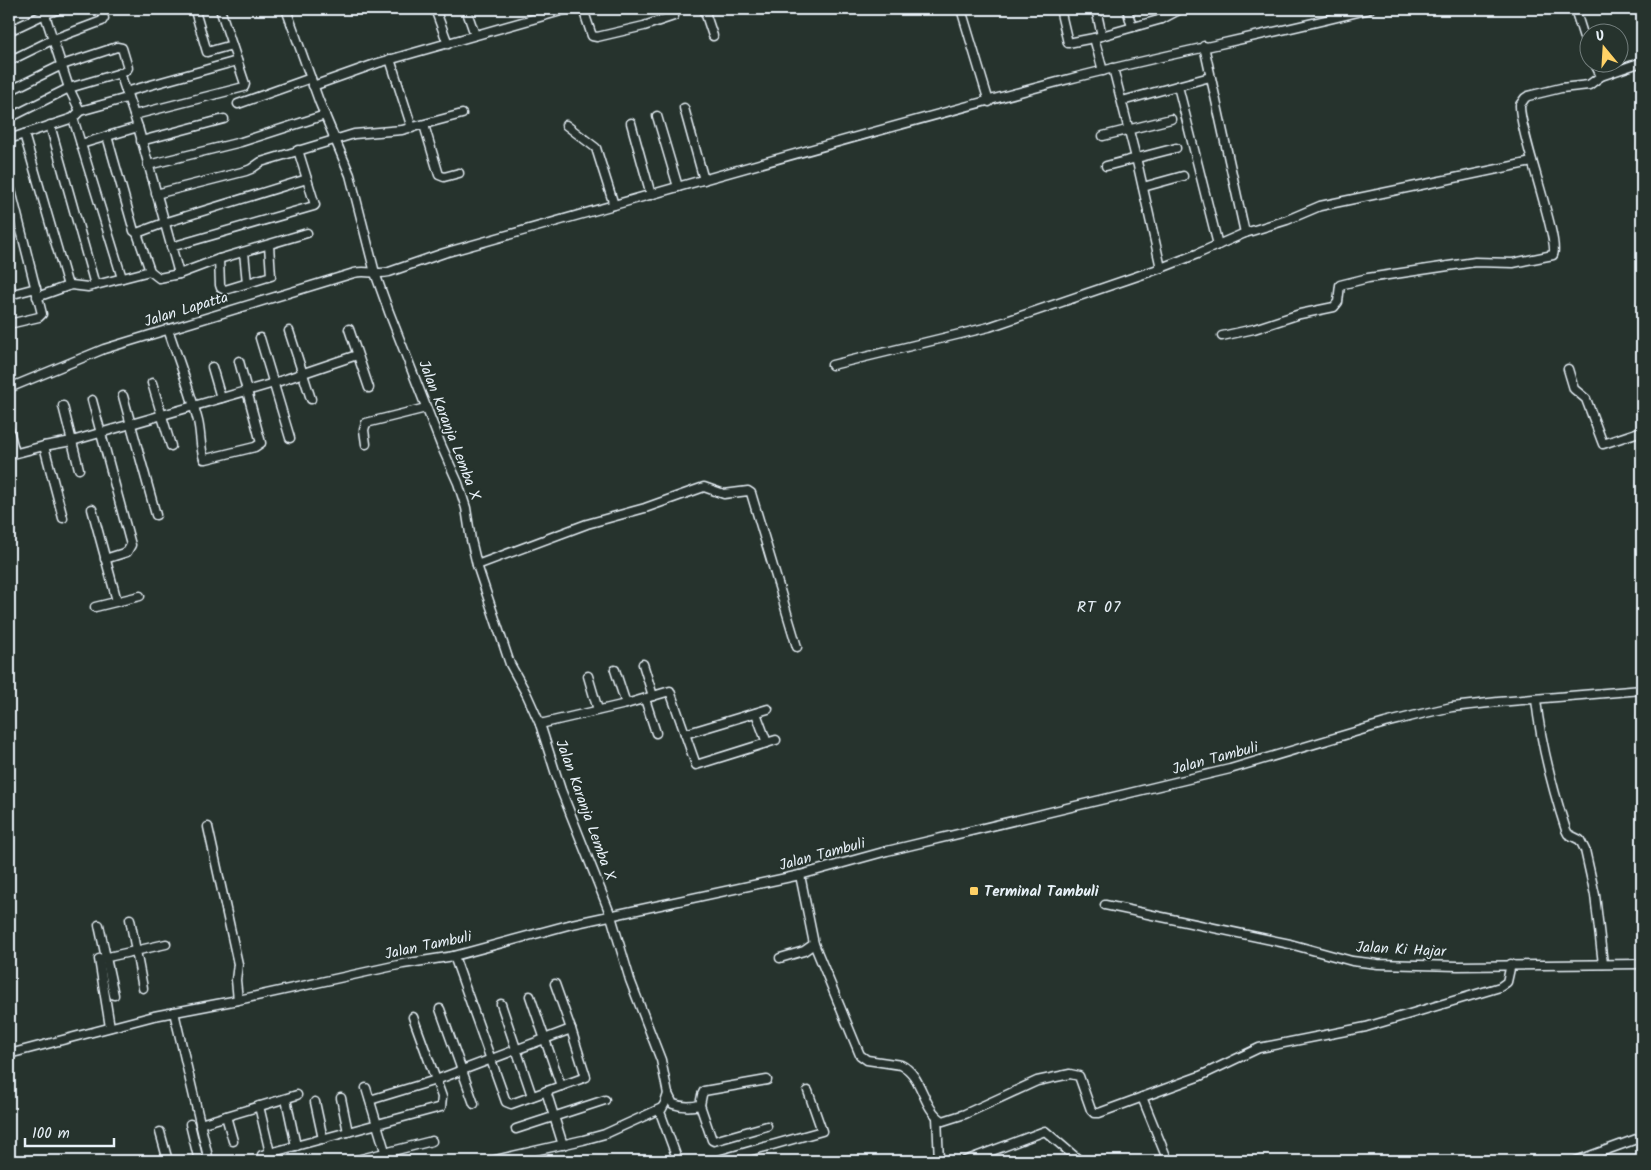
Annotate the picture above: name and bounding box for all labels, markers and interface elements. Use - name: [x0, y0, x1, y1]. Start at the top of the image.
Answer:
- north arrow: [1578, 22, 1628, 72]
- text: U: [1593, 25, 1608, 48]
- street label: Jalan Lapatta: [141, 286, 231, 334]
- street label: Jalan Karanja Lemba X: [411, 357, 487, 505]
- district label: RT 07: [1077, 595, 1121, 620]
- street label: Jalan Karanja Lemba X: [548, 736, 622, 885]
- street label: Jalan Tambuli: [1170, 736, 1262, 782]
- street label: Jalan Tambuli: [777, 832, 869, 878]
- place label: Terminal Tambuli: [984, 880, 1100, 904]
- marker: Terminal Tambuli: [968, 885, 980, 897]
- street label: Jalan Tambuli: [383, 925, 475, 967]
- street label: Jalan Ki Hajar: [1355, 936, 1448, 964]
- scale bar: [25, 1115, 114, 1147]
- text: 100 m: [32, 1122, 70, 1146]

